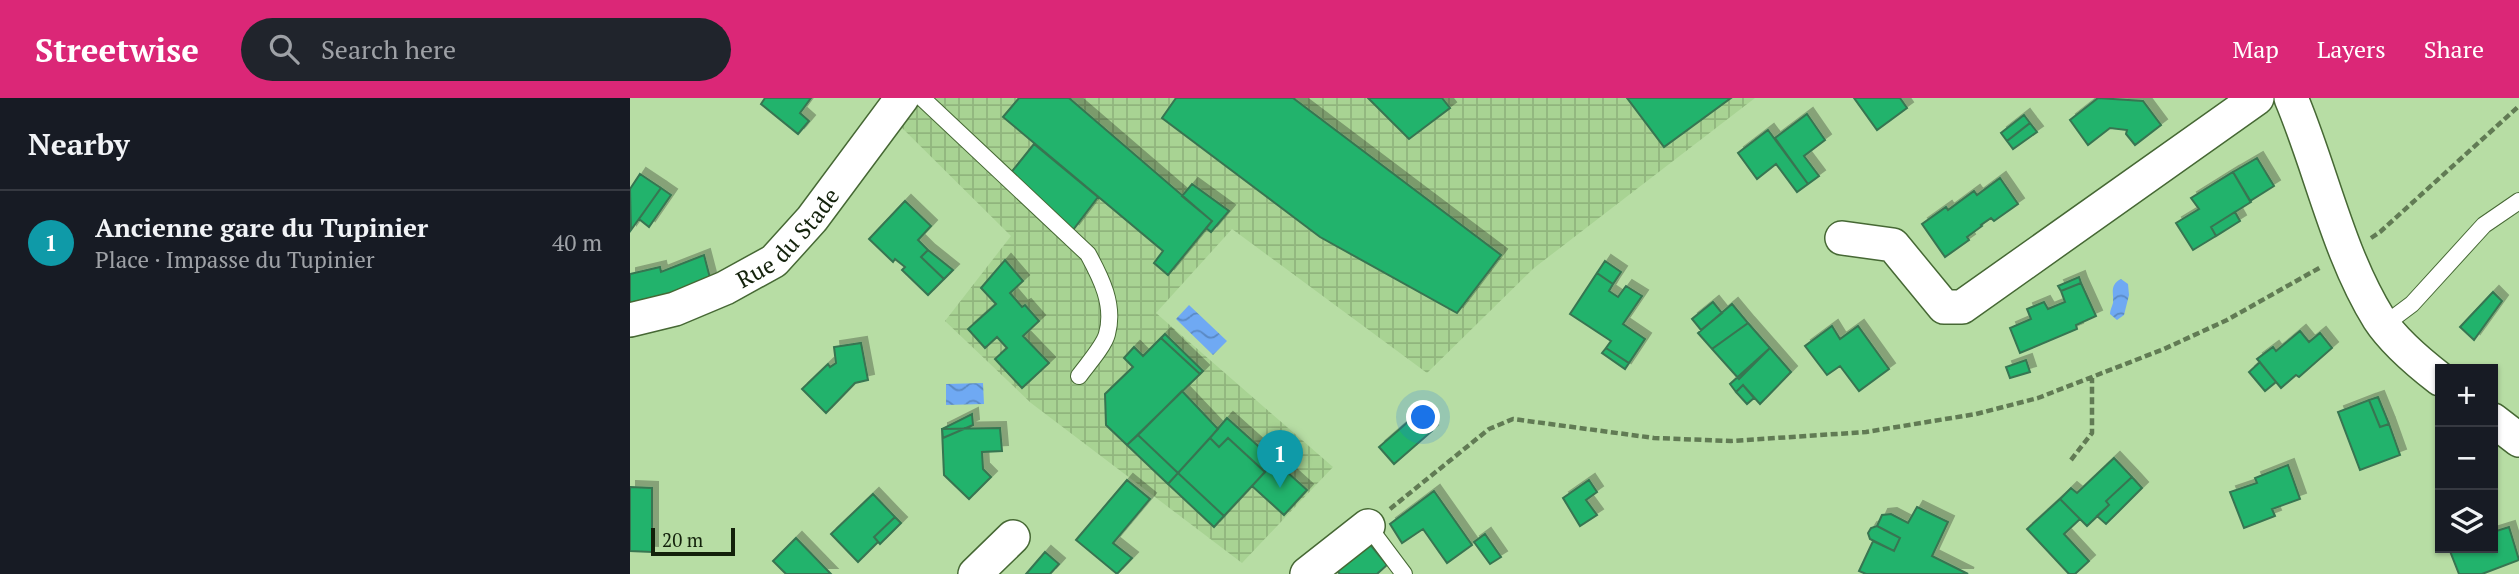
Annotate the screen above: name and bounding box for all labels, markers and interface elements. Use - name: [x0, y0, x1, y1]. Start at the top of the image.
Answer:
- search box: [241, 18, 731, 81]
- text: Streetwise: [35, 28, 199, 71]
- icon: search: [265, 30, 303, 68]
- text: Search here: [321, 32, 456, 66]
- text: Map: [2232, 33, 2279, 65]
- text: Layers: [2317, 33, 2386, 65]
- text: Share: [2424, 33, 2484, 65]
- text: Nearby: [28, 124, 130, 164]
- street label: Rue du Stade: [730, 181, 846, 294]
- text: Ancienne gare du Tupinier: [95, 210, 428, 244]
- text: 1: [45, 227, 58, 258]
- text: 40 m: [552, 227, 602, 258]
- text: Place · Impasse du Tupinier: [95, 244, 375, 275]
- map controls: [2435, 364, 2498, 553]
- button: +: [2435, 364, 2498, 427]
- your location: [1406, 400, 1440, 434]
- button: −: [2435, 427, 2498, 490]
- pin: 1: [1257, 430, 1303, 488]
- button: layers: [2435, 490, 2498, 553]
- scale bar: [651, 525, 735, 557]
- text: 20 m: [662, 527, 703, 552]

